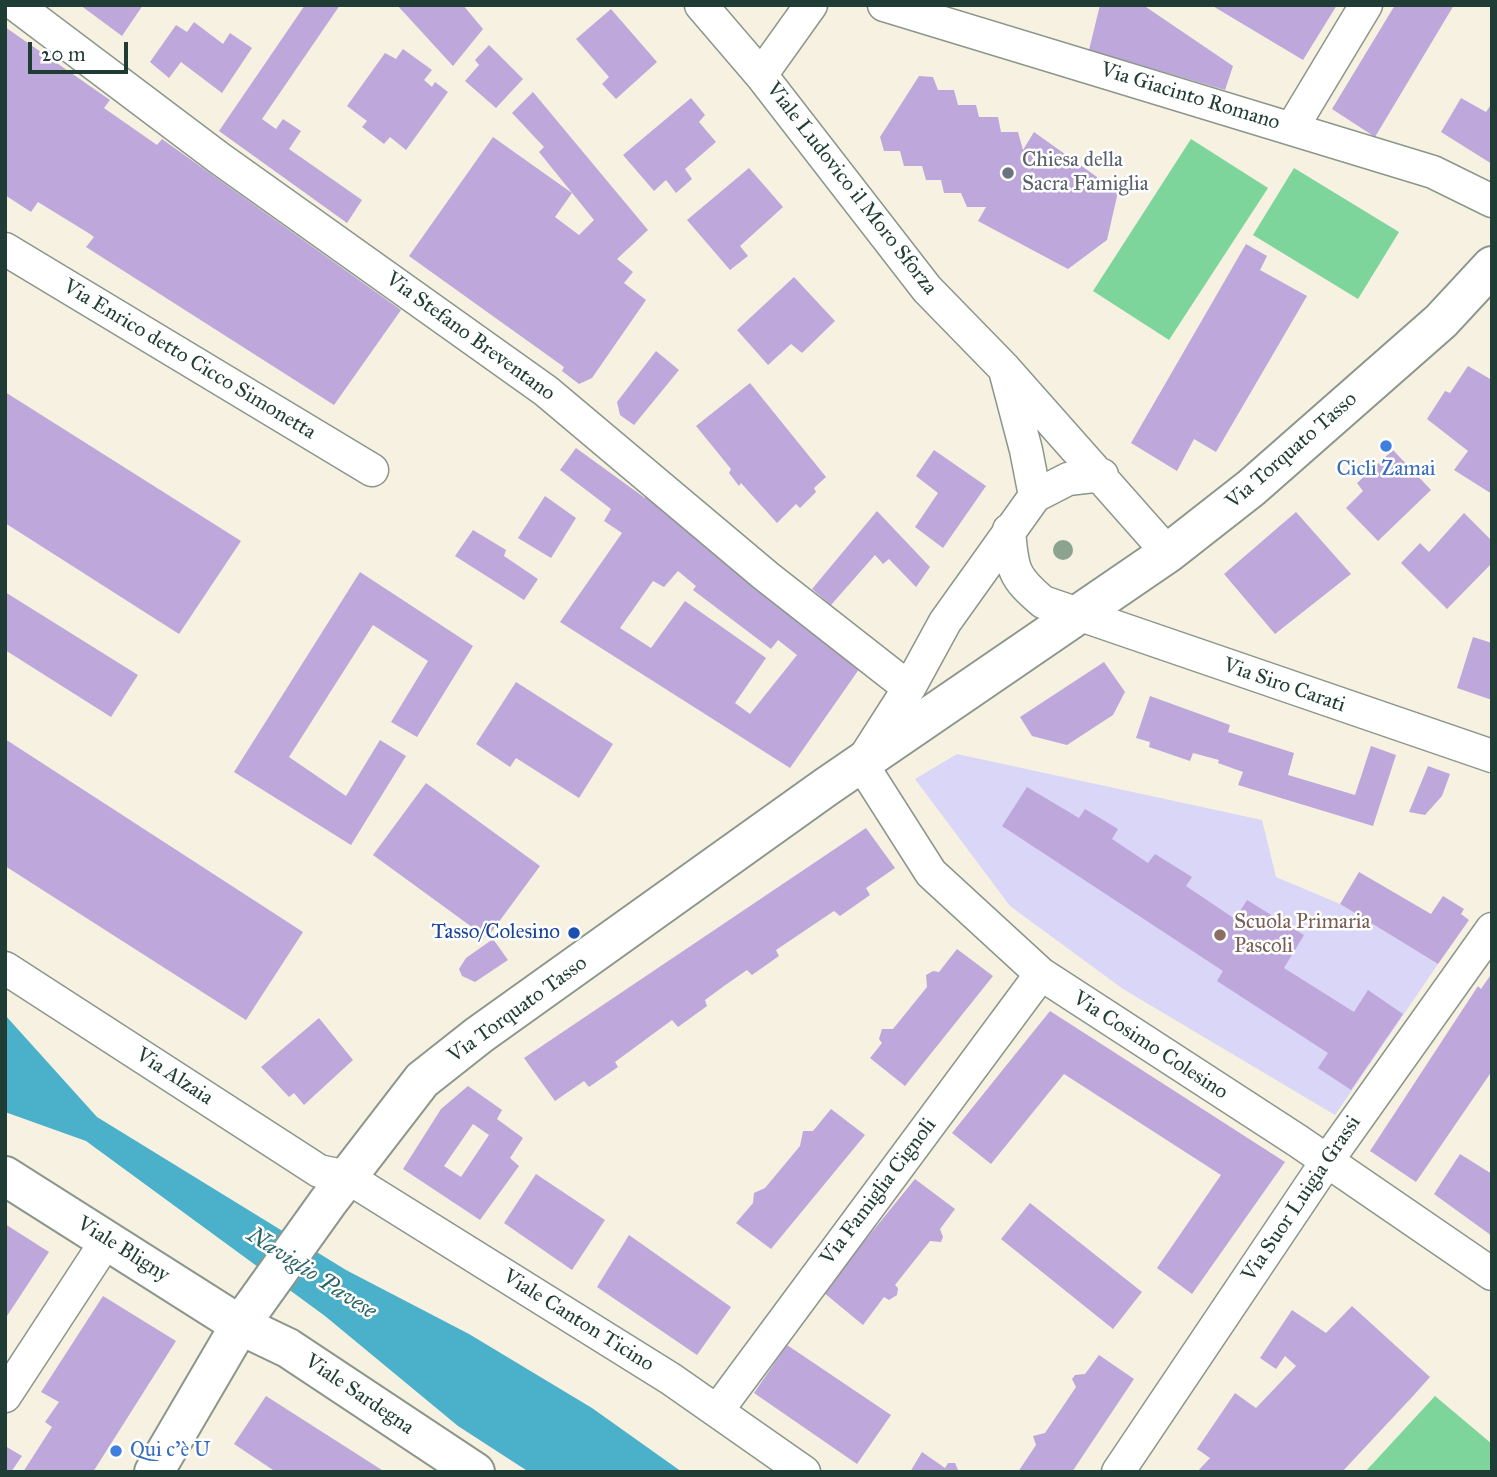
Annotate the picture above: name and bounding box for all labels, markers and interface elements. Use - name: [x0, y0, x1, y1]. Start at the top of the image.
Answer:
- scale bar: [32, 28, 131, 72]
- text: 20 m: [41, 41, 86, 67]
- street label: Via Giacinto Romano: [1097, 58, 1283, 136]
- street label: Viale Ludovico il Moro Sforza: [760, 78, 942, 300]
- place label: Chiesa della Sacra Famiglia: [1022, 148, 1149, 198]
- marker: Chiesa della Sacra Famiglia: [1000, 165, 1016, 181]
- street label: Via Stefano Breventano: [380, 267, 560, 407]
- street label: Via Enrico detto Cicco Simonetta: [58, 274, 320, 446]
- street label: Via Torquato Tasso: [1221, 387, 1363, 515]
- marker: Cicli Zamai: [1378, 438, 1394, 454]
- place label: Cicli Zamai: [1336, 457, 1436, 483]
- street label: Via Siro Carati: [1219, 653, 1349, 719]
- place label: Scuola Primaria Pascoli: [1234, 910, 1370, 960]
- place label: Tasso/Colesino: [431, 920, 560, 946]
- marker: Tasso/Colesino: [566, 925, 582, 941]
- marker: Scuola Primaria Pascoli: [1212, 927, 1228, 943]
- street label: Via Torquato Tasso: [444, 951, 592, 1069]
- street label: Via Cosimo Colesino: [1068, 986, 1232, 1106]
- street label: Via Alzaia: [131, 1043, 217, 1111]
- street label: Via Suor Luigia Grassi: [1237, 1111, 1367, 1287]
- street label: Via Famiglia Cignoli: [816, 1114, 942, 1270]
- street label: Viale Bligny: [72, 1212, 174, 1288]
- water label: Naviglio Pavese: [241, 1222, 381, 1326]
- street label: Viale Canton Ticino: [498, 1264, 658, 1378]
- street label: Viale Sardegna: [300, 1349, 418, 1441]
- place label: Qui c'è U: [130, 1438, 210, 1464]
- marker: Qui c'è U: [108, 1443, 124, 1459]

